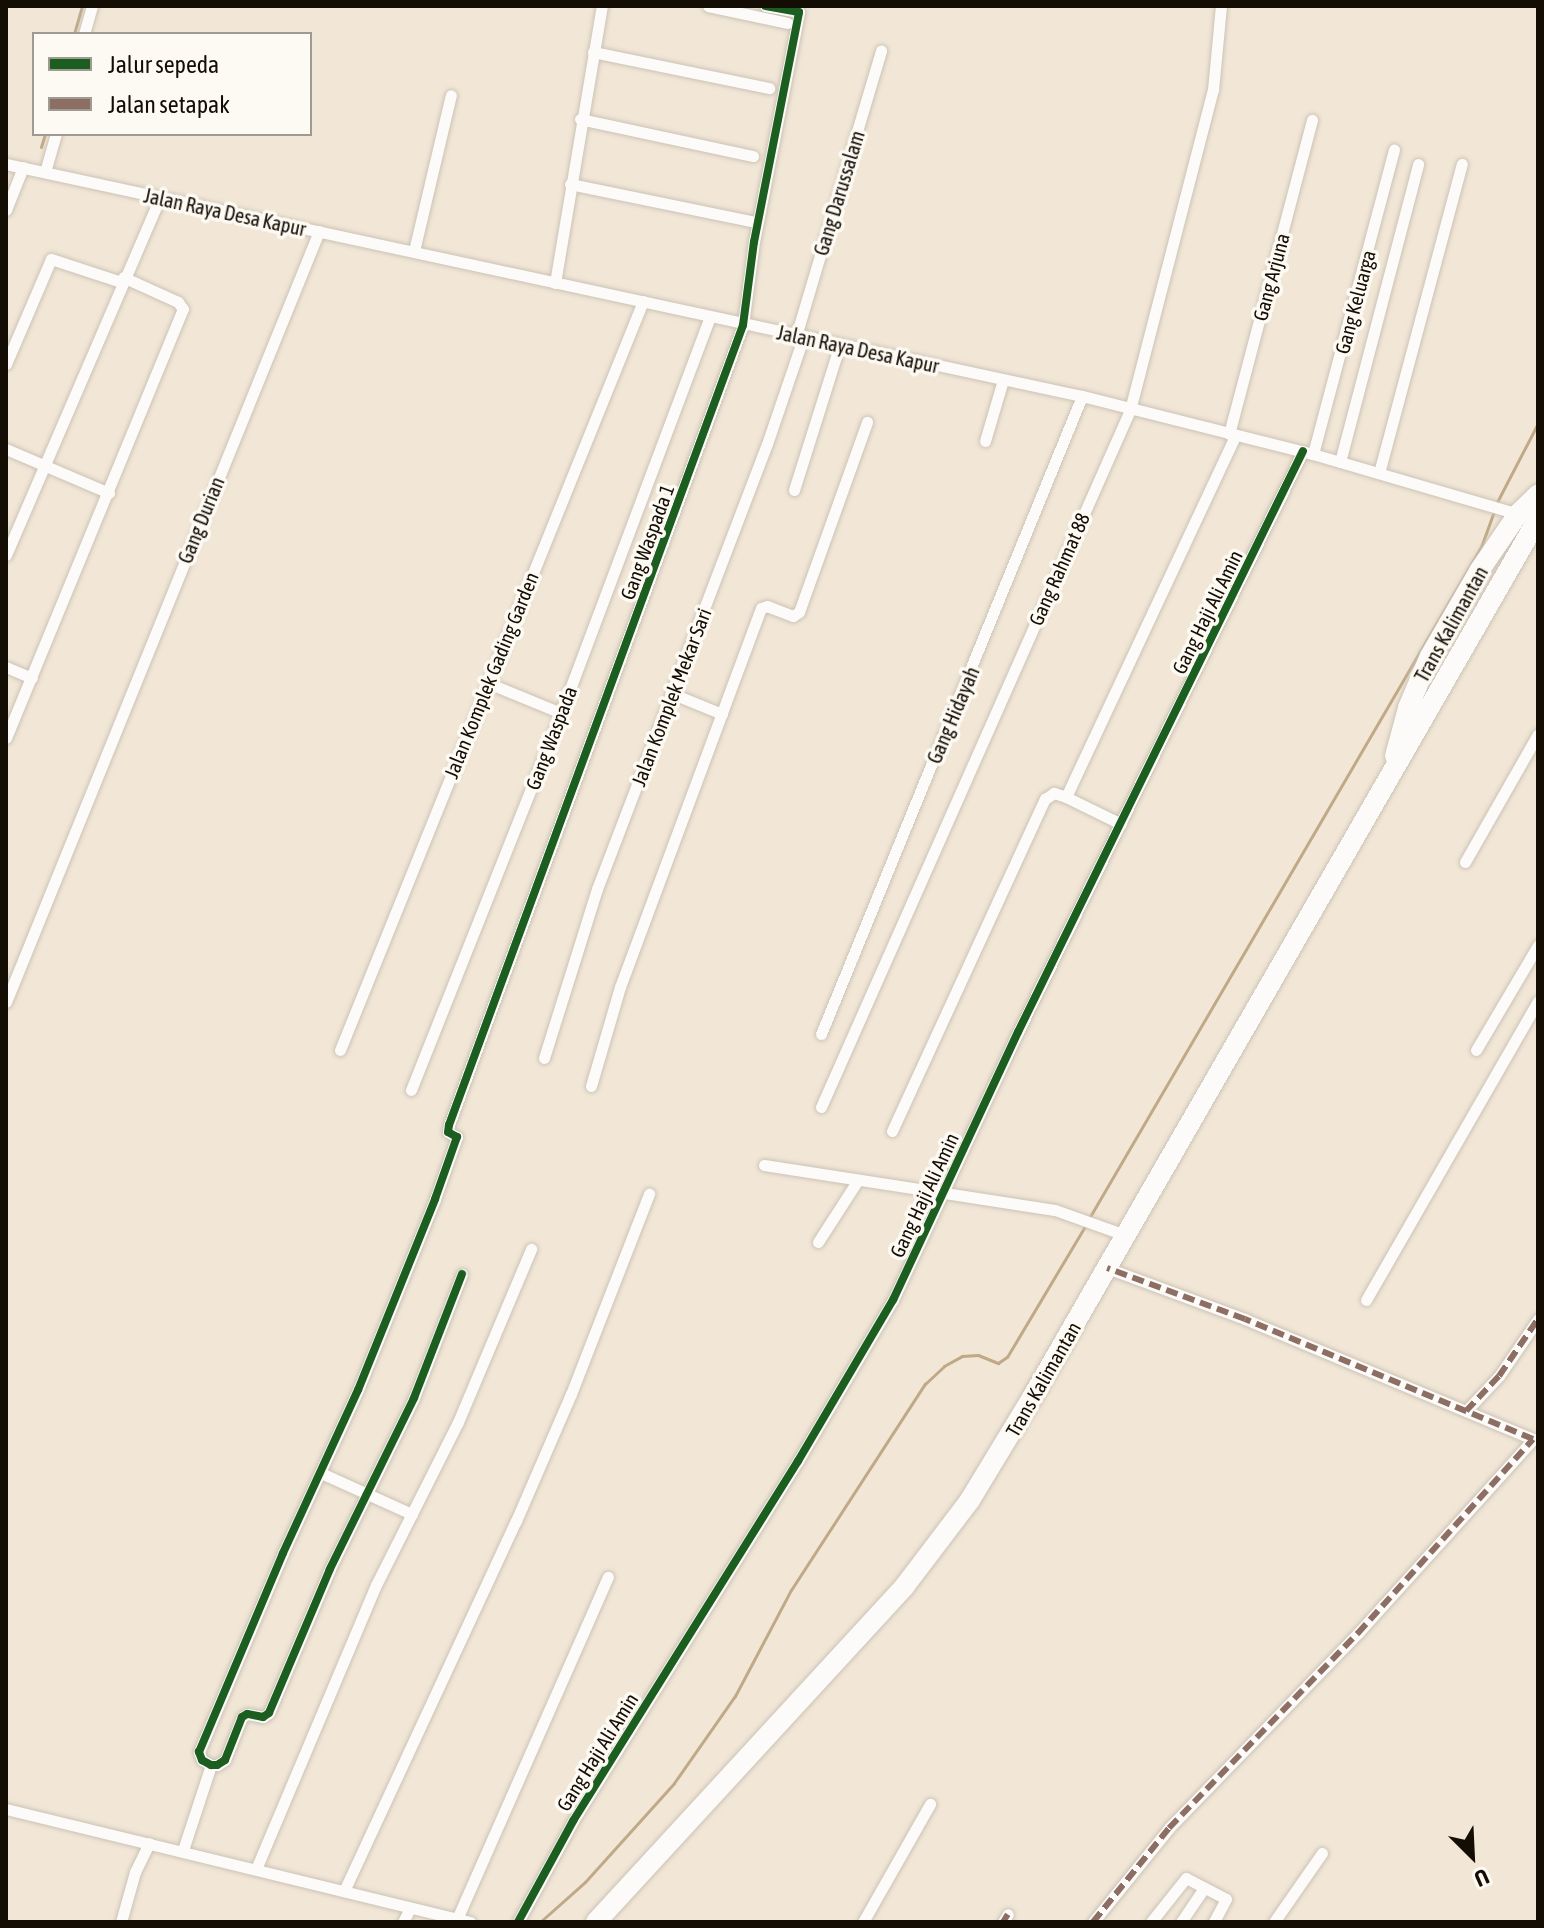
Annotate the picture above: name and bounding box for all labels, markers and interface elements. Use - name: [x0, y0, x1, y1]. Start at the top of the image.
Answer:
- legend: [32, 32, 312, 136]
- text: Jalur sepeda: [108, 51, 219, 78]
- text: Jalan setapak: [108, 91, 230, 118]
- street label: Gang Darussalam: [809, 128, 869, 258]
- street label: Jalan Raya Desa Kapur: [142, 183, 308, 241]
- street label: Gang Arjuna: [1248, 230, 1294, 324]
- street label: Gang Keluarga: [1330, 247, 1380, 357]
- street label: Jalan Raya Desa Kapur: [775, 320, 941, 378]
- street label: Gang Durian: [173, 473, 229, 567]
- street label: Gang Waspada 1: [615, 481, 679, 603]
- street label: Gang Rahmat 88: [1023, 509, 1095, 629]
- street label: Gang Haji Ali Amin: [1167, 546, 1247, 678]
- street label: Trans Kalimantan: [1409, 562, 1493, 686]
- street label: Jalan Komplek Gading Garden: [439, 568, 543, 782]
- street label: Jalan Komplek Mekar Sari: [626, 605, 716, 789]
- street label: Gang Hidayah: [922, 663, 984, 767]
- street label: Gang Waspada: [520, 683, 582, 793]
- street label: Gang Haji Ali Amin: [885, 1129, 963, 1261]
- street label: Trans Kalimantan: [1000, 1317, 1086, 1441]
- street label: Gang Haji Ali Amin: [551, 1689, 643, 1815]
- north arrow: [1432, 1816, 1512, 1896]
- text: U: [1471, 1863, 1493, 1892]

